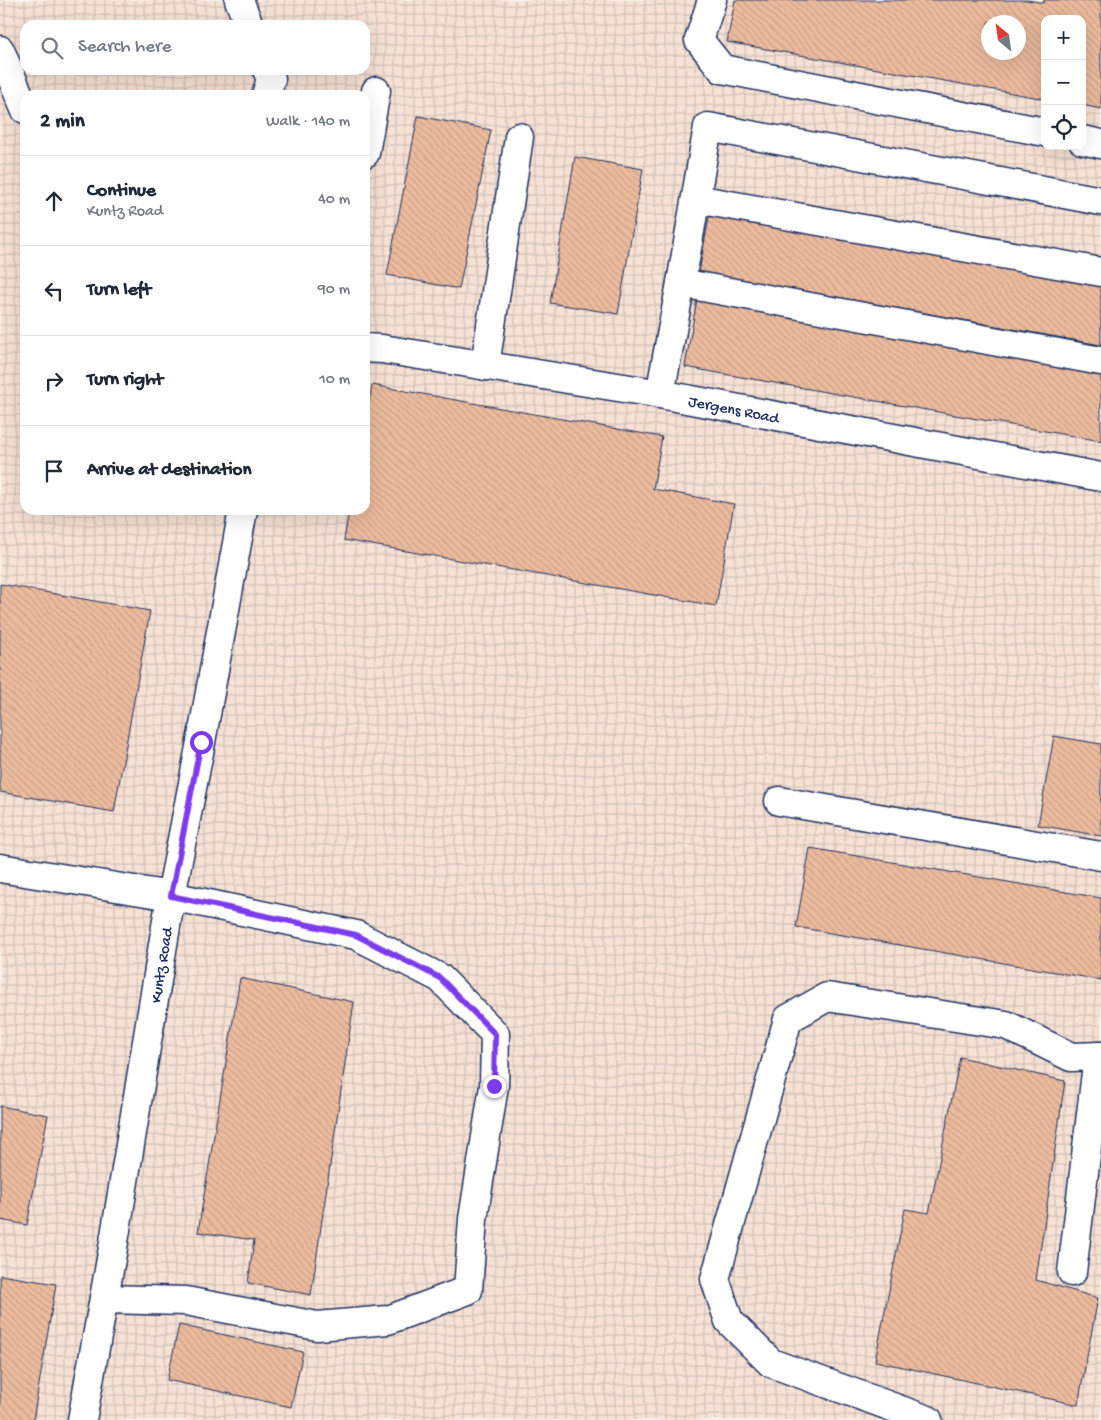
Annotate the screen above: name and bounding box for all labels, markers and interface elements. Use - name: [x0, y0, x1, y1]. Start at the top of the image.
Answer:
- north arrow: [981, 15, 1026, 60]
- map controls: [1041, 15, 1086, 150]
- button: +: [1041, 15, 1086, 60]
- search box: [20, 20, 370, 75]
- icon: search: [38, 34, 66, 62]
- text: Search here: [78, 36, 172, 59]
- button: −: [1041, 60, 1086, 105]
- button: locate: [1041, 105, 1086, 150]
- text: 2 min: [40, 110, 85, 135]
- text: Walk · 140 m: [266, 113, 350, 132]
- text: Continue: [87, 180, 156, 203]
- icon: ahead: [40, 187, 68, 215]
- text: 40 m: [318, 191, 350, 210]
- text: Kuntz Road: [87, 203, 163, 222]
- icon: left: [40, 277, 68, 305]
- text: Turn left: [87, 279, 151, 302]
- text: 90 m: [318, 281, 350, 300]
- icon: right: [40, 367, 68, 395]
- text: Turn right: [87, 369, 163, 392]
- text: 10 m: [319, 371, 350, 390]
- street label: Jergens Road: [686, 393, 782, 430]
- icon: arrive: [40, 457, 68, 485]
- text: Arrive at destination: [87, 459, 251, 482]
- route start: [190, 731, 213, 754]
- street label: Kuntz Road: [148, 925, 179, 1005]
- route end: [483, 1075, 506, 1098]

